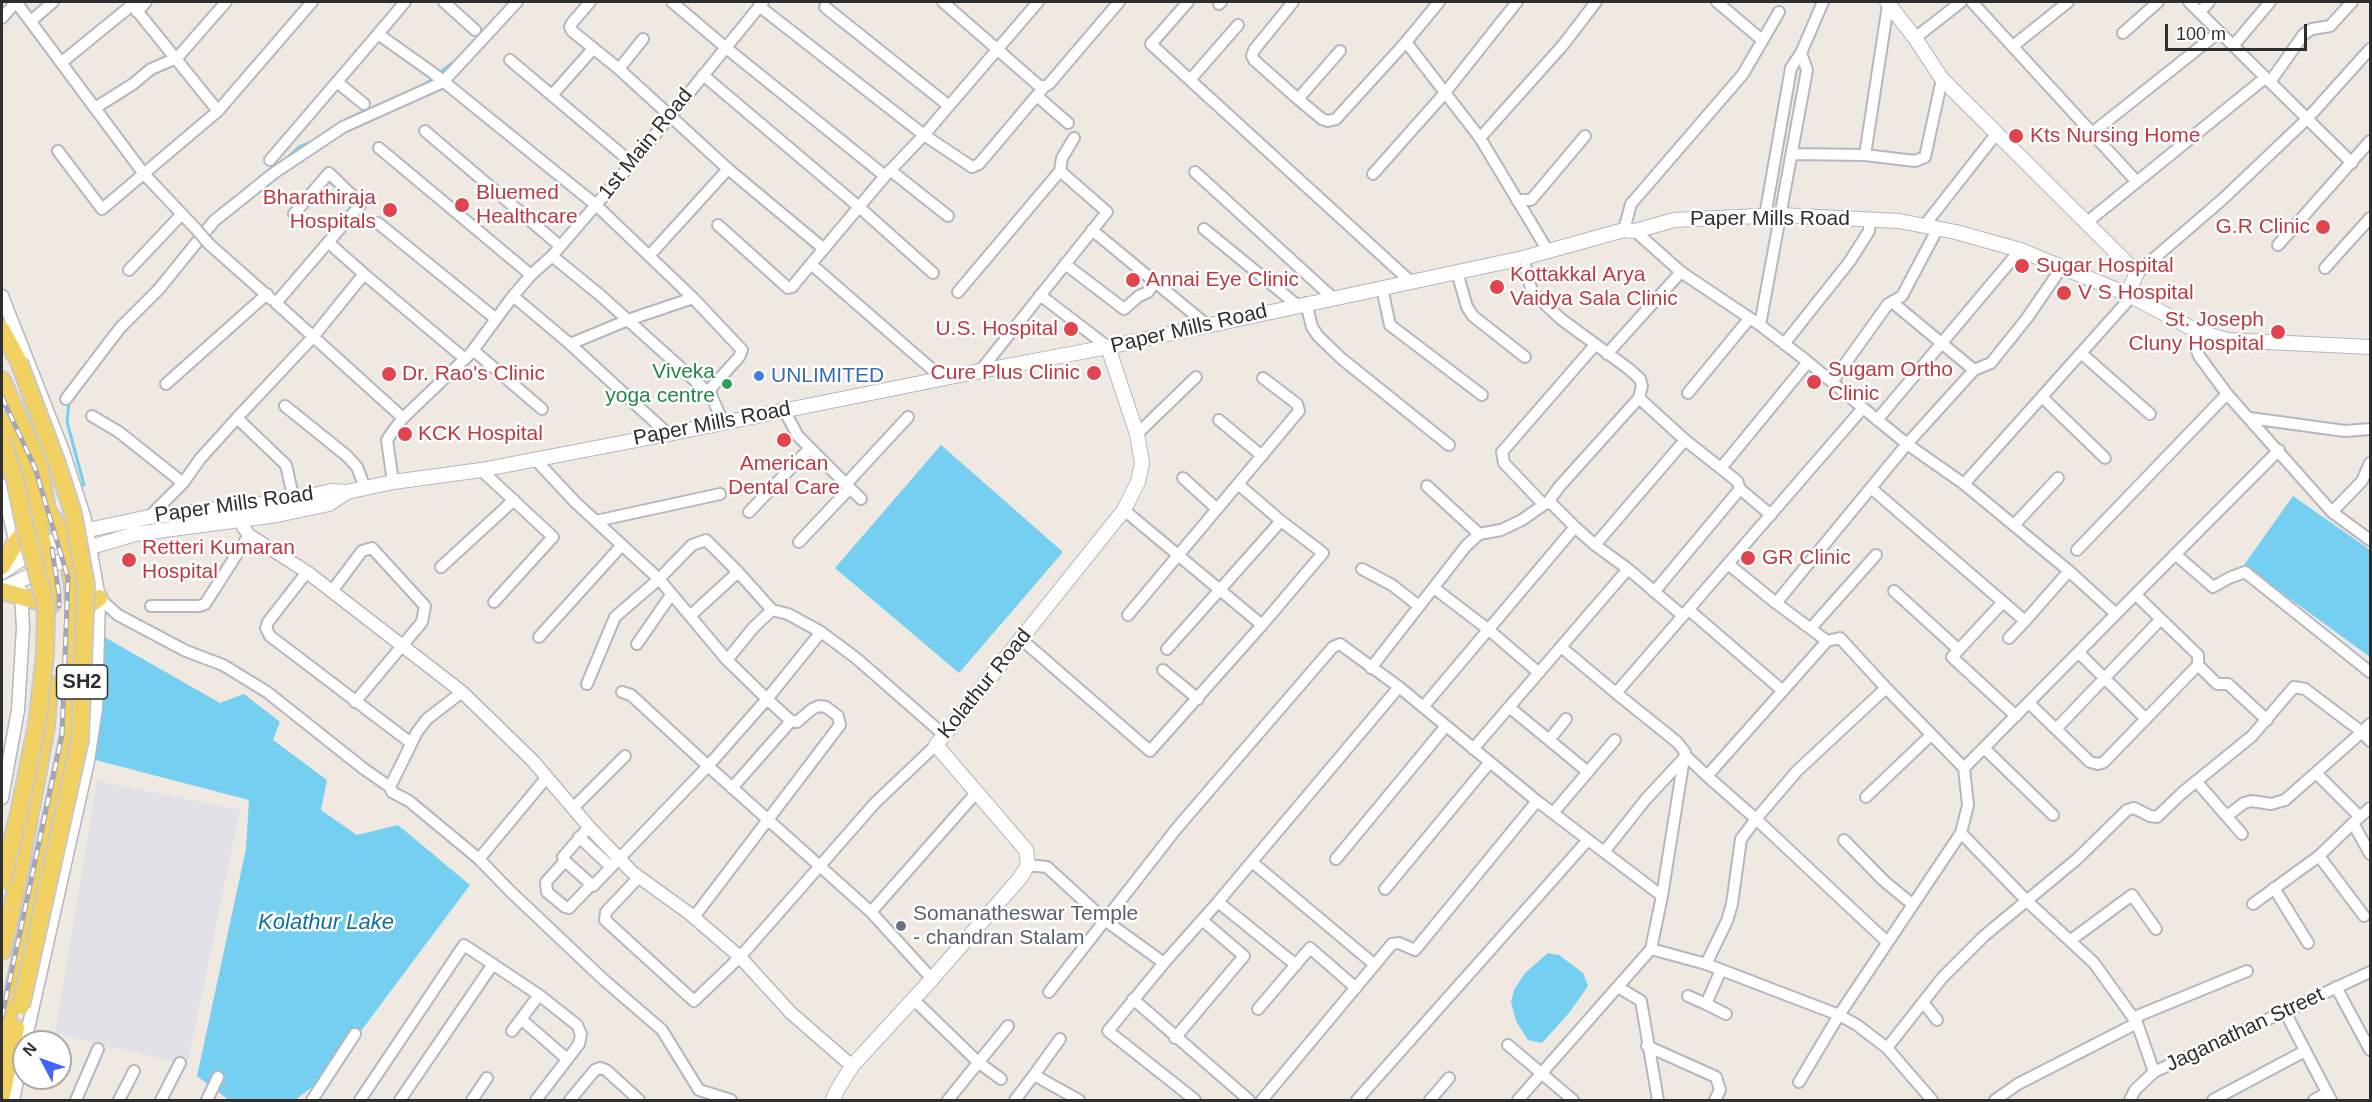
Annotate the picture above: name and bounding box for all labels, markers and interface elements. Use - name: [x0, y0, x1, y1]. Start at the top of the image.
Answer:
- scale bar: [2168, 12, 2310, 50]
- text: 100 m: [2176, 24, 2226, 44]
- street label: 1st Main Road: [594, 83, 698, 205]
- place label: Kts Nursing Home: [2030, 123, 2200, 149]
- marker: Kts Nursing Home: [2007, 127, 2025, 145]
- place label: Bluemed Healthcare: [476, 180, 578, 230]
- place label: Bharathiraja Hospitals: [263, 185, 376, 235]
- marker: Bluemed Healthcare: [453, 196, 471, 214]
- marker: Bharathiraja Hospitals: [381, 201, 399, 219]
- street label: Paper Mills Road: [1690, 206, 1850, 232]
- place label: G.R Clinic: [2215, 214, 2310, 240]
- marker: G.R Clinic: [2314, 218, 2332, 236]
- place label: Sugar Hospital: [2036, 253, 2174, 279]
- marker: Sugar Hospital: [2013, 257, 2031, 275]
- place label: Kottakkal Arya Vaidya Sala Clinic: [1510, 262, 1678, 312]
- place label: Annai Eye Clinic: [1146, 267, 1299, 293]
- marker: Annai Eye Clinic: [1124, 271, 1142, 289]
- marker: Kottakkal Arya Vaidya Sala Clinic: [1488, 278, 1506, 296]
- place label: V S Hospital: [2078, 280, 2194, 306]
- marker: V S Hospital: [2055, 284, 2073, 302]
- street label: Paper Mills Road: [1108, 299, 1270, 359]
- place label: St. Joseph Cluny Hospital: [2129, 307, 2264, 357]
- place label: U.S. Hospital: [935, 316, 1058, 342]
- marker: U.S. Hospital: [1062, 320, 1080, 338]
- marker: St. Joseph Cluny Hospital: [2269, 323, 2287, 341]
- place label: Sugam Ortho Clinic: [1828, 357, 1953, 407]
- place label: Viveka yoga centre: [605, 359, 715, 409]
- place label: Cure Plus Clinic: [931, 360, 1080, 386]
- place label: Dr. Rao's Clinic: [402, 361, 545, 387]
- place label: UNLIMITED: [771, 363, 884, 389]
- marker: Cure Plus Clinic: [1085, 364, 1103, 382]
- marker: Dr. Rao's Clinic: [380, 365, 398, 383]
- marker: UNLIMITED: [752, 369, 766, 383]
- marker: Sugam Ortho Clinic: [1805, 373, 1823, 391]
- marker: Viveka yoga centre: [720, 377, 734, 391]
- street label: Paper Mills Road: [631, 396, 793, 452]
- place label: KCK Hospital: [418, 421, 543, 447]
- marker: KCK Hospital: [396, 425, 414, 443]
- marker: American Dental Care: [775, 431, 793, 449]
- place label: American Dental Care: [728, 451, 840, 501]
- street label: Paper Mills Road: [153, 481, 315, 529]
- place label: Retteri Kumaran Hospital: [142, 535, 295, 585]
- place label: GR Clinic: [1762, 545, 1851, 571]
- marker: GR Clinic: [1739, 549, 1757, 567]
- marker: Retteri Kumaran Hospital: [120, 551, 138, 569]
- street label: Kolathur Road: [933, 624, 1037, 744]
- road number: SH2: [56, 665, 107, 699]
- place label: Somanatheswar Temple - chandran Stalam: [913, 901, 1138, 951]
- water label: Kolathur Lake: [258, 910, 394, 936]
- marker: Somanatheswar Temple - chandran Stalam: [894, 919, 908, 933]
- street label: Jaganathan Street: [2162, 982, 2328, 1078]
- north arrow: [12, 1030, 72, 1090]
- text: N: [19, 1039, 40, 1059]

